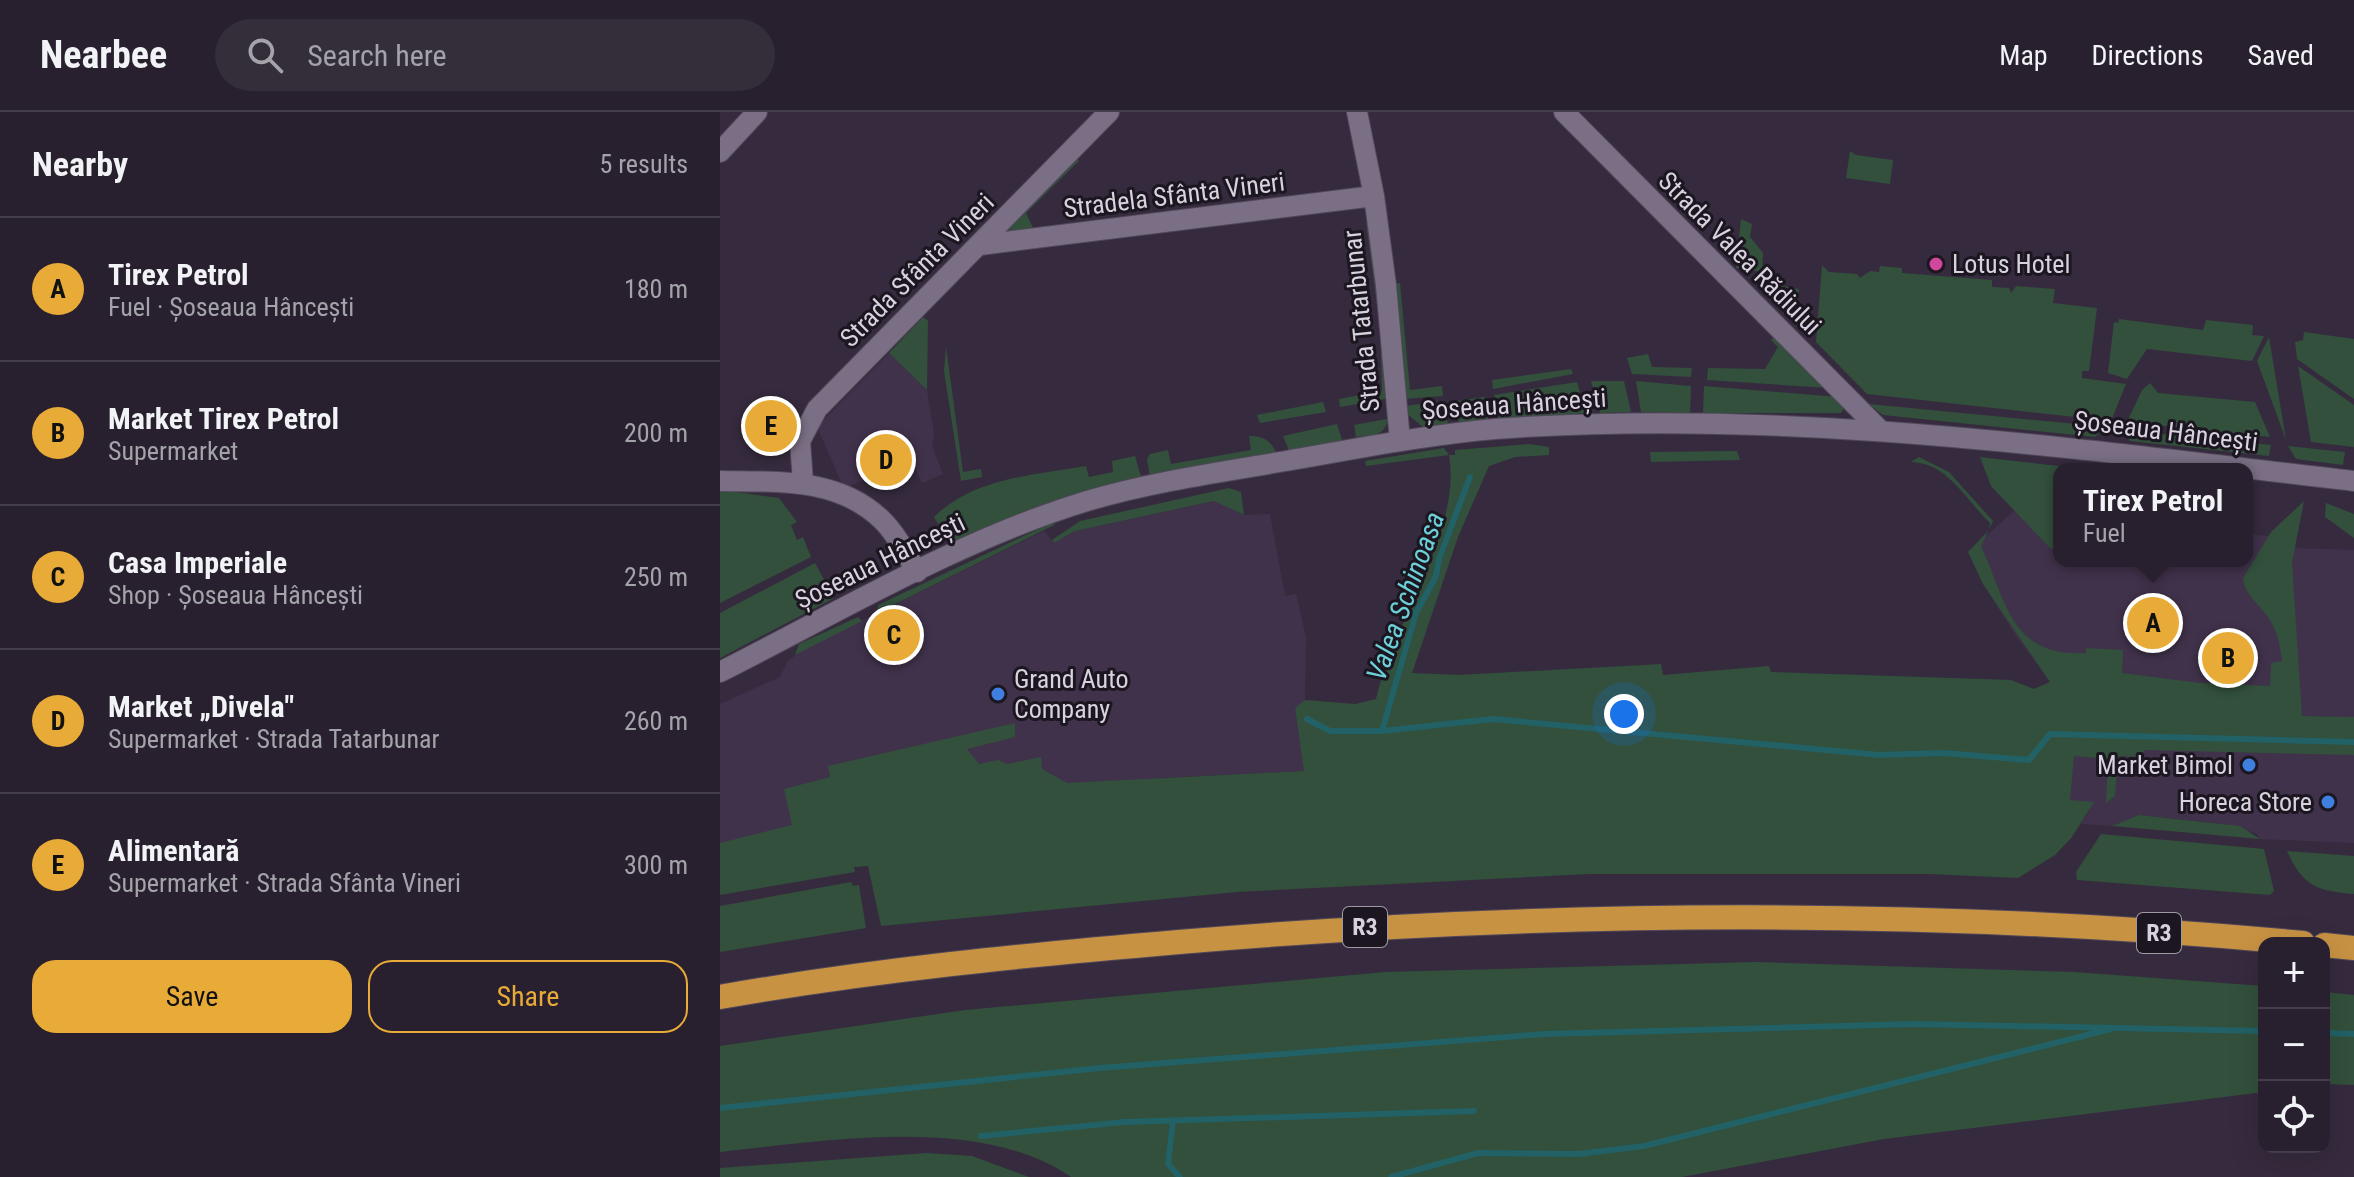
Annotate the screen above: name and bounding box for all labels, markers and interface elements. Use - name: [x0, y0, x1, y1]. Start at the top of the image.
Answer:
- search box: [215, 19, 775, 91]
- text: Nearbee: [40, 33, 167, 77]
- icon: search: [243, 33, 287, 77]
- text: Search here: [307, 38, 447, 73]
- text: Map: [1999, 39, 2048, 72]
- text: Directions: [2092, 39, 2203, 72]
- text: Saved: [2247, 39, 2314, 72]
- text: Nearby: [32, 144, 128, 184]
- text: 5 results: [599, 149, 688, 179]
- street label: Strada Valea Rădiului: [1652, 165, 1828, 341]
- street label: Stradela Sfânta Vineri: [1062, 167, 1286, 223]
- street label: Strada Sfânta Vineri: [834, 187, 1000, 353]
- street label: Strada Tatarbunar: [1337, 228, 1385, 413]
- place label: Lotus Hotel: [1952, 249, 2071, 279]
- marker: Lotus Hotel: [1927, 255, 1945, 273]
- text: Tirex Petrol: [108, 257, 249, 292]
- text: A: [50, 274, 66, 304]
- text: 180 m: [624, 274, 688, 304]
- text: Fuel · Șoseaua Hâncești: [108, 292, 354, 322]
- street label: Șoseaua Hâncești: [1421, 383, 1607, 426]
- pin: E: [745, 396, 797, 456]
- text: Market Tirex Petrol: [108, 401, 339, 436]
- street label: Șoseaua Hâncești: [2072, 405, 2260, 458]
- text: B: [51, 418, 65, 448]
- text: 200 m: [624, 418, 688, 448]
- pin: D: [860, 430, 912, 490]
- text: Supermarket: [108, 436, 238, 466]
- popup: [2053, 463, 2253, 567]
- text: Tirex Petrol: [2083, 483, 2223, 518]
- street label: Șoseaua Hâncești: [790, 507, 970, 616]
- water label: Valea Schinoasa: [1360, 507, 1451, 685]
- text: Fuel: [2083, 518, 2126, 548]
- text: Casa Imperiale: [108, 545, 287, 580]
- text: C: [51, 562, 65, 592]
- text: 250 m: [624, 562, 688, 592]
- text: Shop · Șoseaua Hâncești: [108, 580, 363, 610]
- pin: A: [2127, 593, 2179, 653]
- pin: C: [868, 605, 920, 665]
- pin: B: [2202, 628, 2254, 688]
- place label: Grand Auto Company: [1014, 664, 1129, 724]
- marker: Grand Auto Company: [989, 685, 1007, 703]
- text: Market „Divela": [108, 689, 294, 724]
- your location: [1604, 694, 1644, 734]
- text: D: [51, 706, 65, 736]
- text: 260 m: [624, 706, 688, 736]
- text: Supermarket · Strada Tatarbunar: [108, 724, 439, 754]
- place label: Market Bimol: [2097, 750, 2233, 780]
- marker: Market Bimol: [2240, 756, 2258, 774]
- place label: Horeca Store: [2179, 787, 2312, 817]
- marker: Horeca Store: [2319, 793, 2337, 811]
- text: Alimentară: [108, 833, 239, 868]
- text: E: [52, 850, 64, 880]
- text: 300 m: [624, 850, 688, 880]
- text: Supermarket · Strada Sfânta Vineri: [108, 868, 461, 898]
- road number: R3: [1343, 907, 1387, 947]
- road number: R3: [2137, 913, 2181, 953]
- map controls: [2258, 937, 2330, 1153]
- button: +: [2258, 937, 2330, 1009]
- button: Save: [32, 960, 352, 1033]
- button: Share: [368, 960, 688, 1033]
- button: −: [2258, 1009, 2330, 1081]
- button: locate: [2258, 1081, 2330, 1153]

